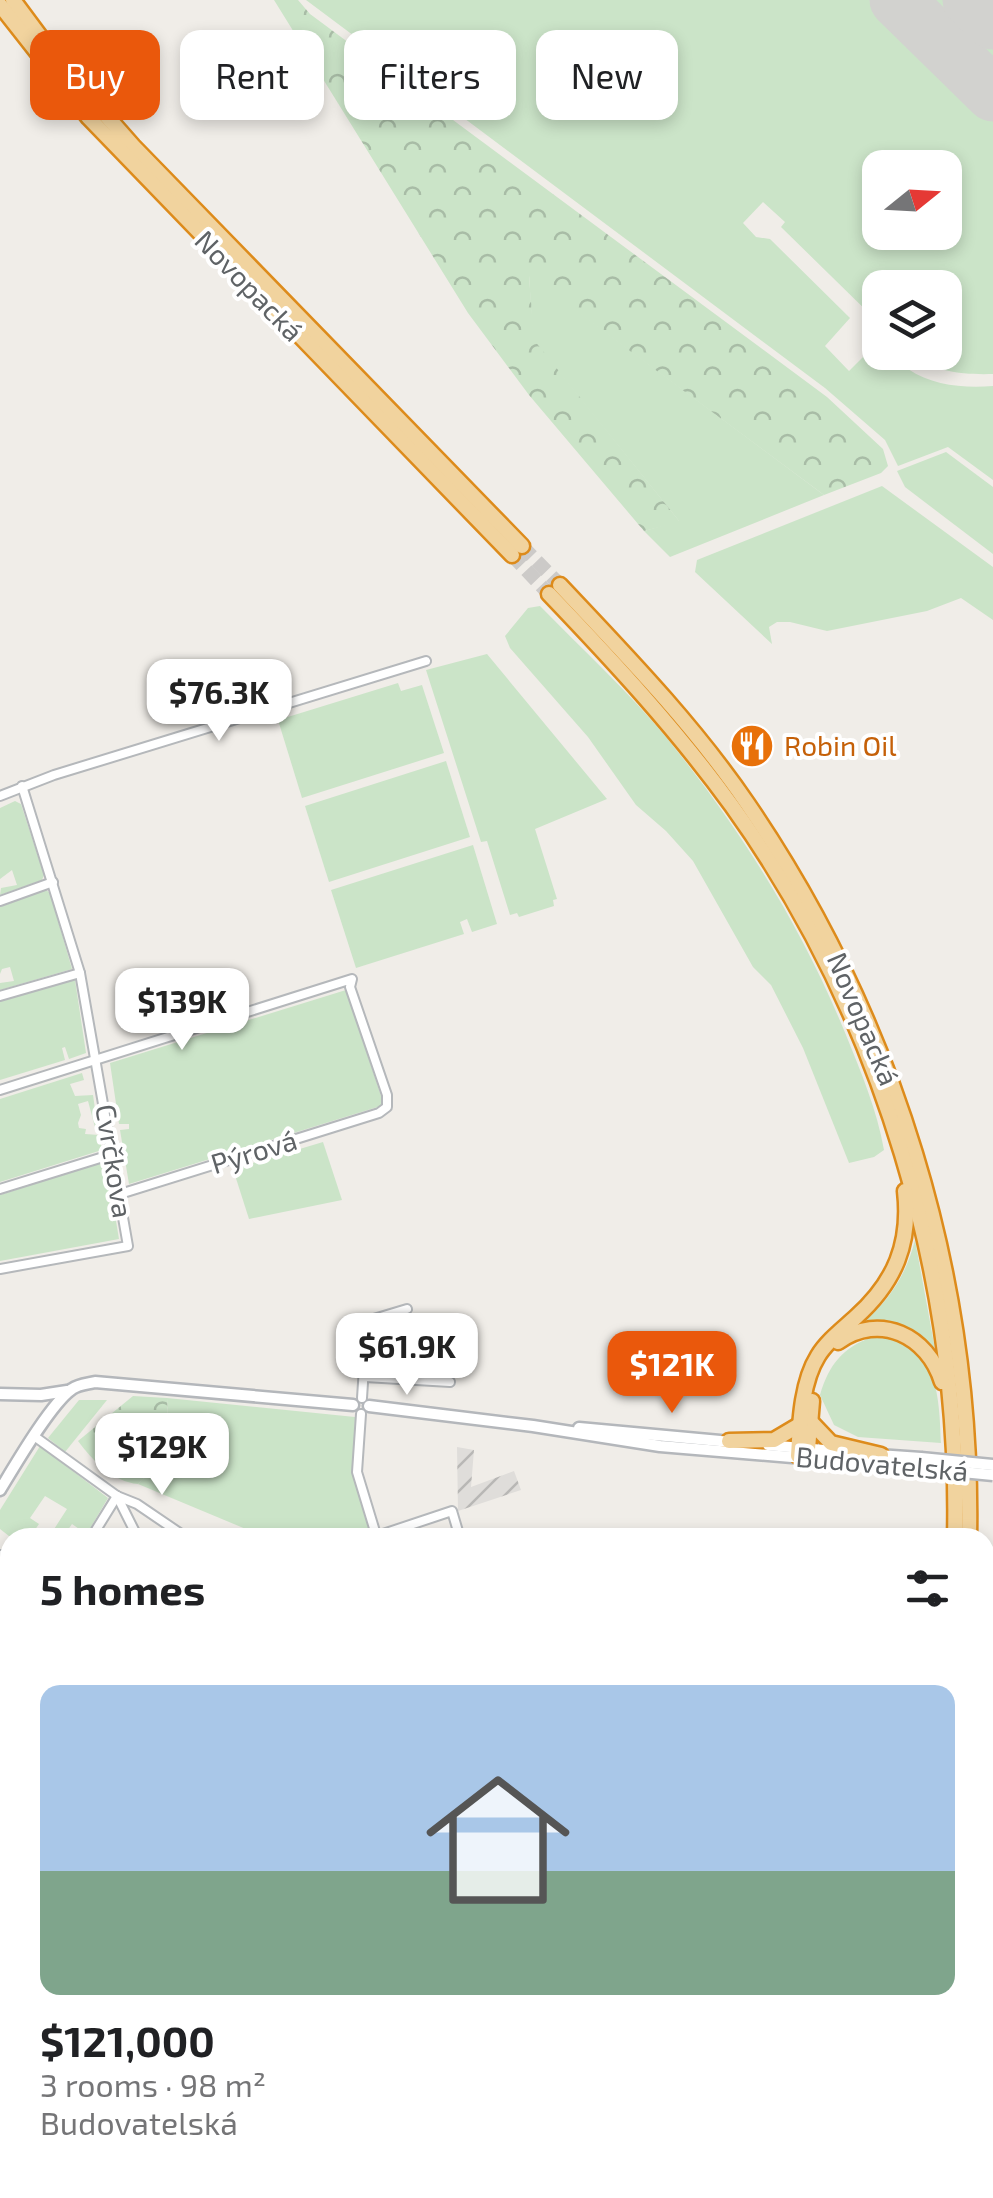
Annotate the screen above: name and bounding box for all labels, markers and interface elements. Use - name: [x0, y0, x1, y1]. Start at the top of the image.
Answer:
- chip: Buy: [30, 30, 160, 120]
- chip: Rent: [180, 30, 324, 120]
- chip: Filters: [344, 30, 516, 120]
- chip: New: [536, 30, 678, 120]
- north arrow: [862, 150, 962, 250]
- map controls: [862, 150, 962, 370]
- street label: Novopacká: [189, 223, 311, 348]
- button: layers: [862, 270, 962, 370]
- pin: $76.3K: [138, 659, 300, 744]
- text: $76.3K: [169, 672, 269, 710]
- restaurant icon: Robin Oil: [729, 723, 775, 769]
- place label: Robin Oil: [784, 728, 897, 762]
- street label: Novopacká: [821, 947, 907, 1090]
- pin: $139K: [112, 968, 252, 1053]
- text: $139K: [137, 981, 227, 1019]
- street label: Cvrčkova: [89, 1102, 141, 1220]
- street label: Pýrová: [207, 1122, 301, 1180]
- pin: $61.9K: [326, 1313, 488, 1398]
- text: $61.9K: [358, 1326, 456, 1364]
- pin: $121K: [602, 1331, 742, 1416]
- text: $121K: [629, 1344, 715, 1382]
- pin: $129K: [92, 1413, 232, 1498]
- text: $129K: [117, 1426, 207, 1464]
- street label: Budovatelská: [794, 1439, 970, 1487]
- icon: filters: [900, 1561, 955, 1616]
- text: 5 homes: [40, 1563, 205, 1613]
- icon: home: [408, 1750, 588, 1930]
- text: $121,000: [40, 2015, 215, 2065]
- text: 3 rooms · 98 m²: [40, 2065, 266, 2103]
- text: Budovatelská: [40, 2103, 238, 2141]

